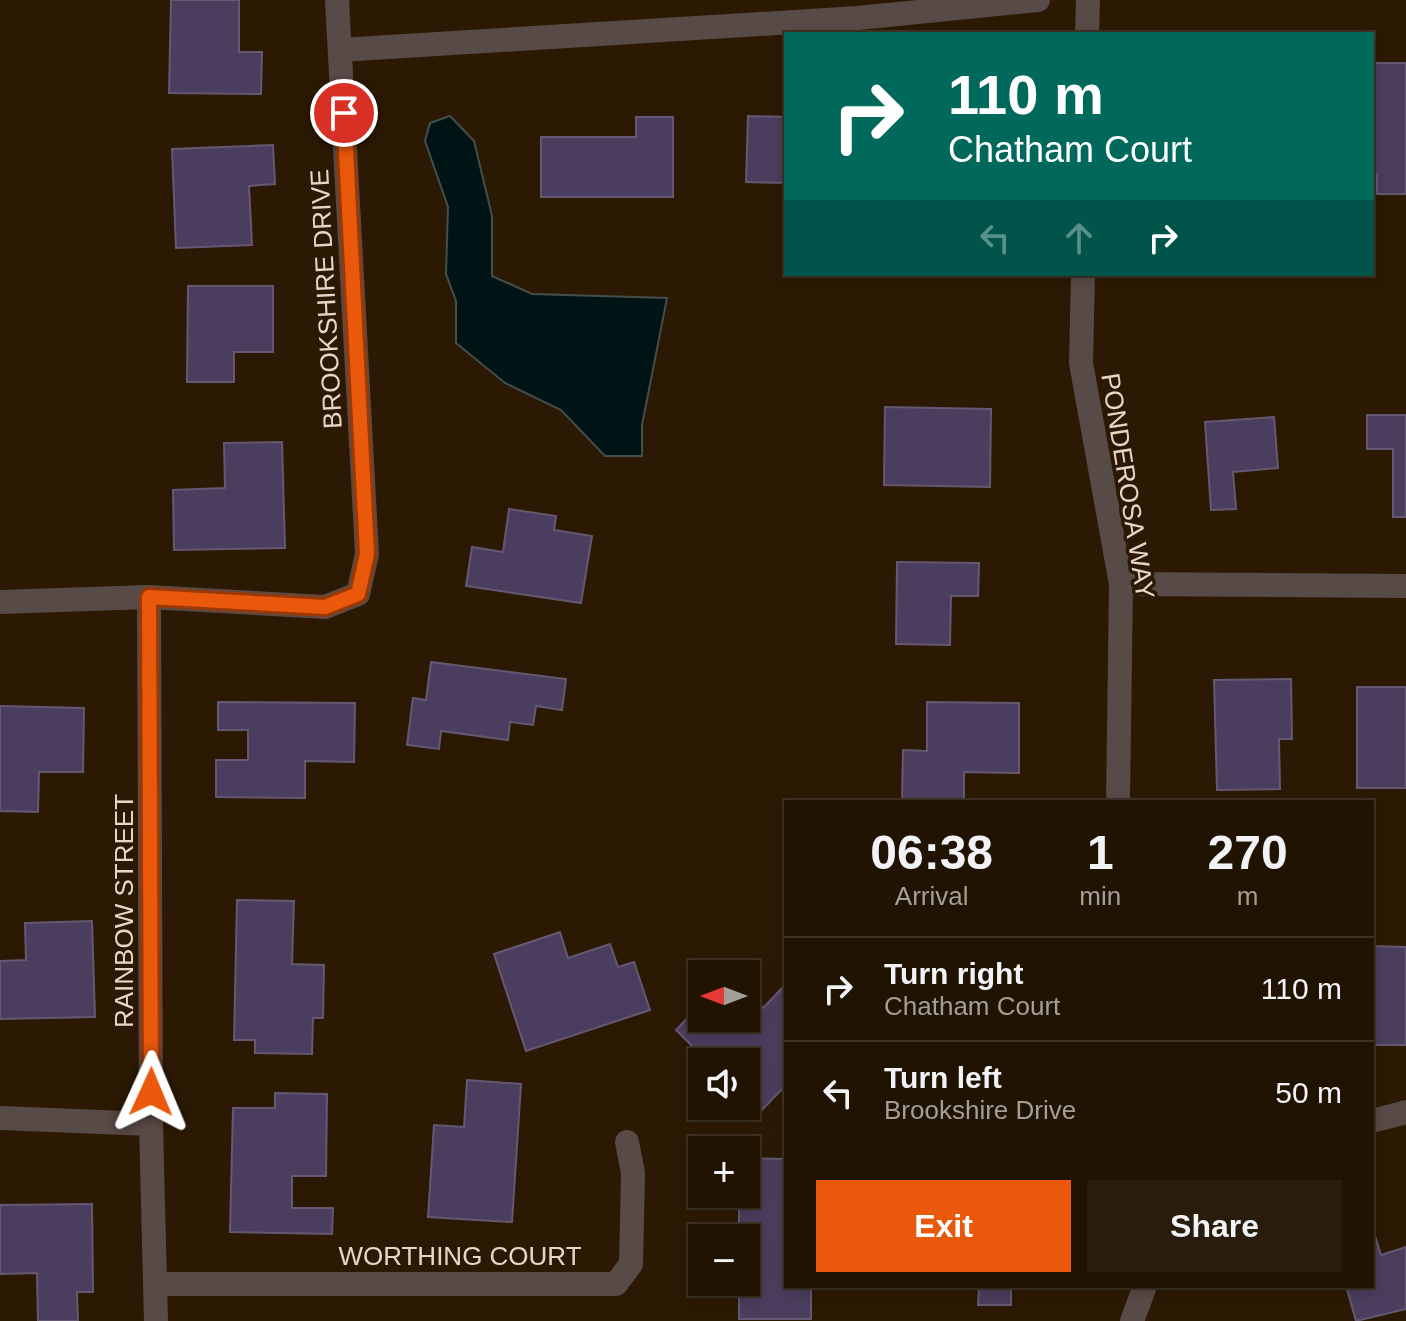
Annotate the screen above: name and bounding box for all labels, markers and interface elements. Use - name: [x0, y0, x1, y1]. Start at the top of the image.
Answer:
- text: 110 m: [948, 63, 1104, 126]
- icon: right: [816, 64, 920, 168]
- pin: [310, 79, 378, 147]
- icon: arrive: [322, 91, 366, 135]
- text: Chatham Court: [948, 129, 1192, 170]
- street label: BROOKSHIRE DRIVE: [304, 168, 348, 430]
- icon: left: [973, 216, 1017, 260]
- icon: ahead: [1057, 216, 1101, 260]
- icon: right: [1141, 216, 1185, 260]
- street label: PONDEROSA WAY: [1095, 371, 1161, 601]
- street label: RAINBOW STREET: [109, 794, 139, 1028]
- text: 06:38: [870, 826, 993, 879]
- text: 1: [1087, 826, 1114, 879]
- text: 270: [1208, 826, 1288, 879]
- text: Arrival: [895, 881, 969, 911]
- text: min: [1079, 881, 1121, 911]
- text: m: [1237, 881, 1258, 911]
- text: Turn right: [884, 957, 1023, 990]
- north arrow: [688, 960, 760, 1032]
- map controls: [688, 960, 760, 1296]
- icon: right: [816, 967, 860, 1011]
- text: 110 m: [1261, 972, 1342, 1005]
- text: Chatham Court: [884, 991, 1060, 1021]
- button: sound: [688, 1048, 760, 1120]
- position arrow: [109, 1050, 193, 1134]
- text: Turn left: [884, 1061, 1002, 1094]
- icon: left: [816, 1071, 860, 1115]
- text: 50 m: [1275, 1076, 1342, 1109]
- text: Brookshire Drive: [884, 1095, 1076, 1125]
- button: +: [688, 1136, 760, 1208]
- button: Exit: [816, 1180, 1071, 1272]
- button: Share: [1087, 1180, 1342, 1272]
- button: −: [688, 1224, 760, 1296]
- street label: WORTHING COURT: [338, 1241, 582, 1271]

